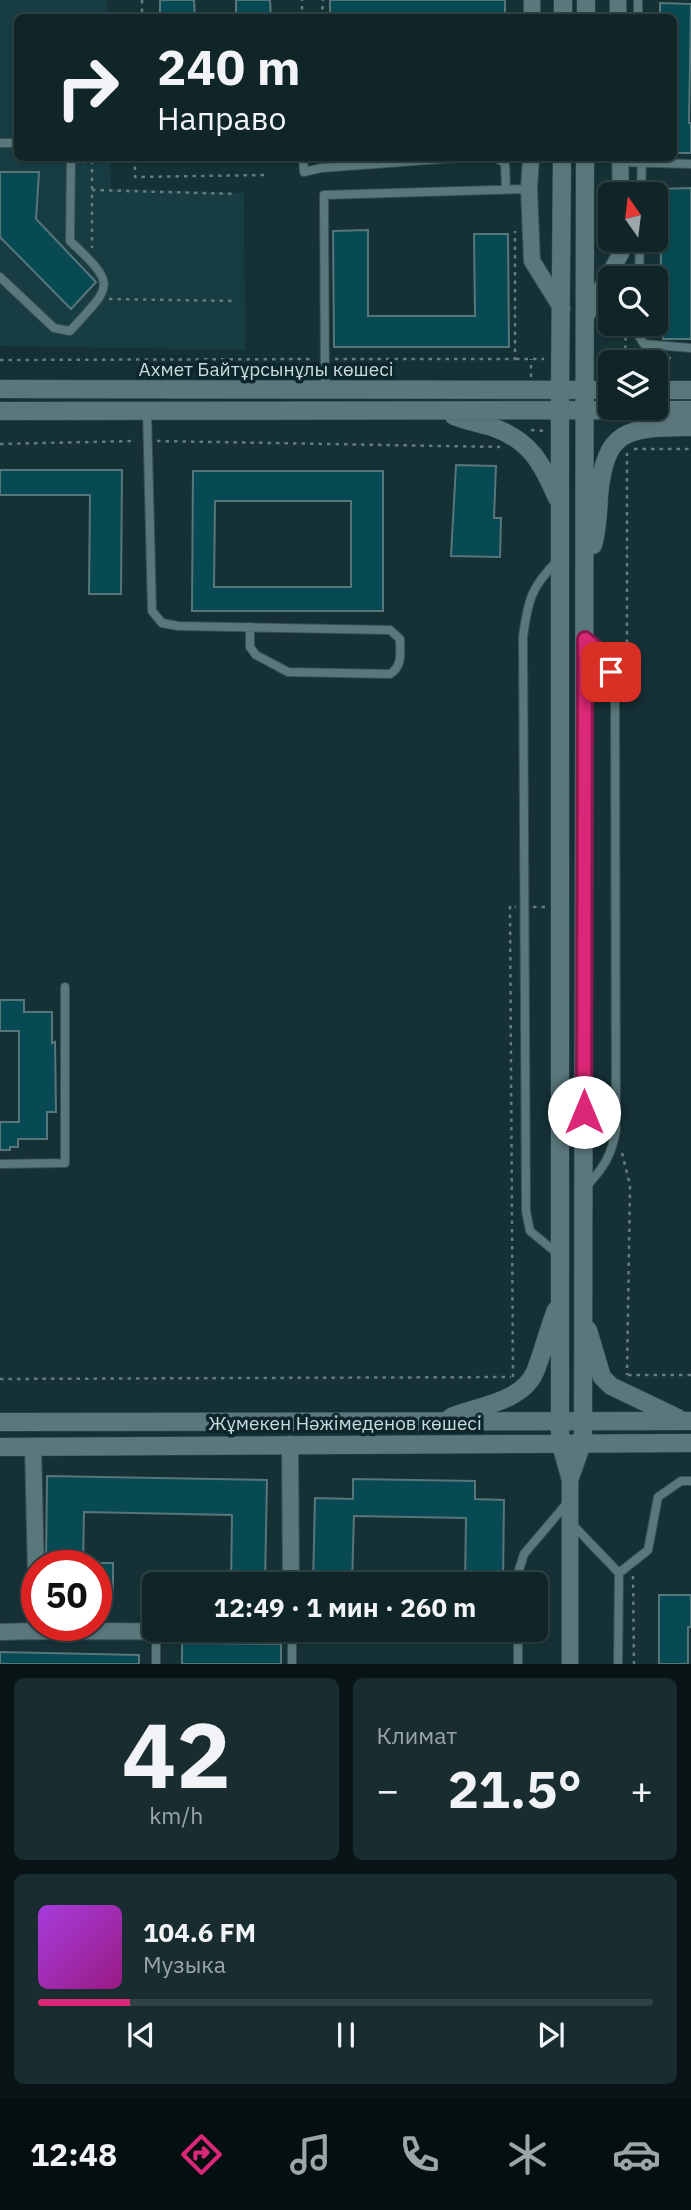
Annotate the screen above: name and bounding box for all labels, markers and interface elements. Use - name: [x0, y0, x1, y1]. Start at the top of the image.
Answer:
- text: 240 m: [157, 35, 301, 98]
- icon: right: [42, 42, 133, 133]
- text: Направо: [157, 97, 286, 139]
- north arrow: [598, 182, 668, 252]
- map controls: [598, 182, 668, 420]
- button: search: [598, 266, 668, 336]
- button: layers: [598, 350, 668, 420]
- street label: Ахмет Байтұрсынұлы көшесі: [139, 357, 393, 381]
- pin: [581, 642, 641, 702]
- icon: arrive: [592, 653, 630, 691]
- position arrow: [547, 1075, 621, 1149]
- street label: Жұмекен Нәжімеденов көшесі: [208, 1411, 482, 1435]
- speed limit sign: 50: [21, 1550, 112, 1641]
- text: 12:49 · 1 мин · 260 m: [214, 1590, 476, 1624]
- text: 42: [122, 1695, 231, 1813]
- text: Климат: [377, 1720, 457, 1750]
- text: 21.5°: [448, 1755, 582, 1822]
- text: −: [377, 1765, 399, 1814]
- text: +: [630, 1765, 653, 1814]
- text: km/h: [149, 1800, 203, 1830]
- text: 104.6 FM: [143, 1915, 256, 1949]
- text: Музыка: [143, 1949, 226, 1979]
- icon: previous: [122, 2016, 160, 2054]
- icon: pause: [327, 2016, 365, 2054]
- icon: next: [532, 2016, 570, 2054]
- icon: directions: [177, 2130, 226, 2179]
- icon: music: [286, 2130, 335, 2179]
- icon: phone: [395, 2130, 444, 2179]
- icon: climate: [503, 2130, 552, 2179]
- icon: car: [612, 2130, 661, 2179]
- text: 12:48: [30, 2133, 117, 2175]

